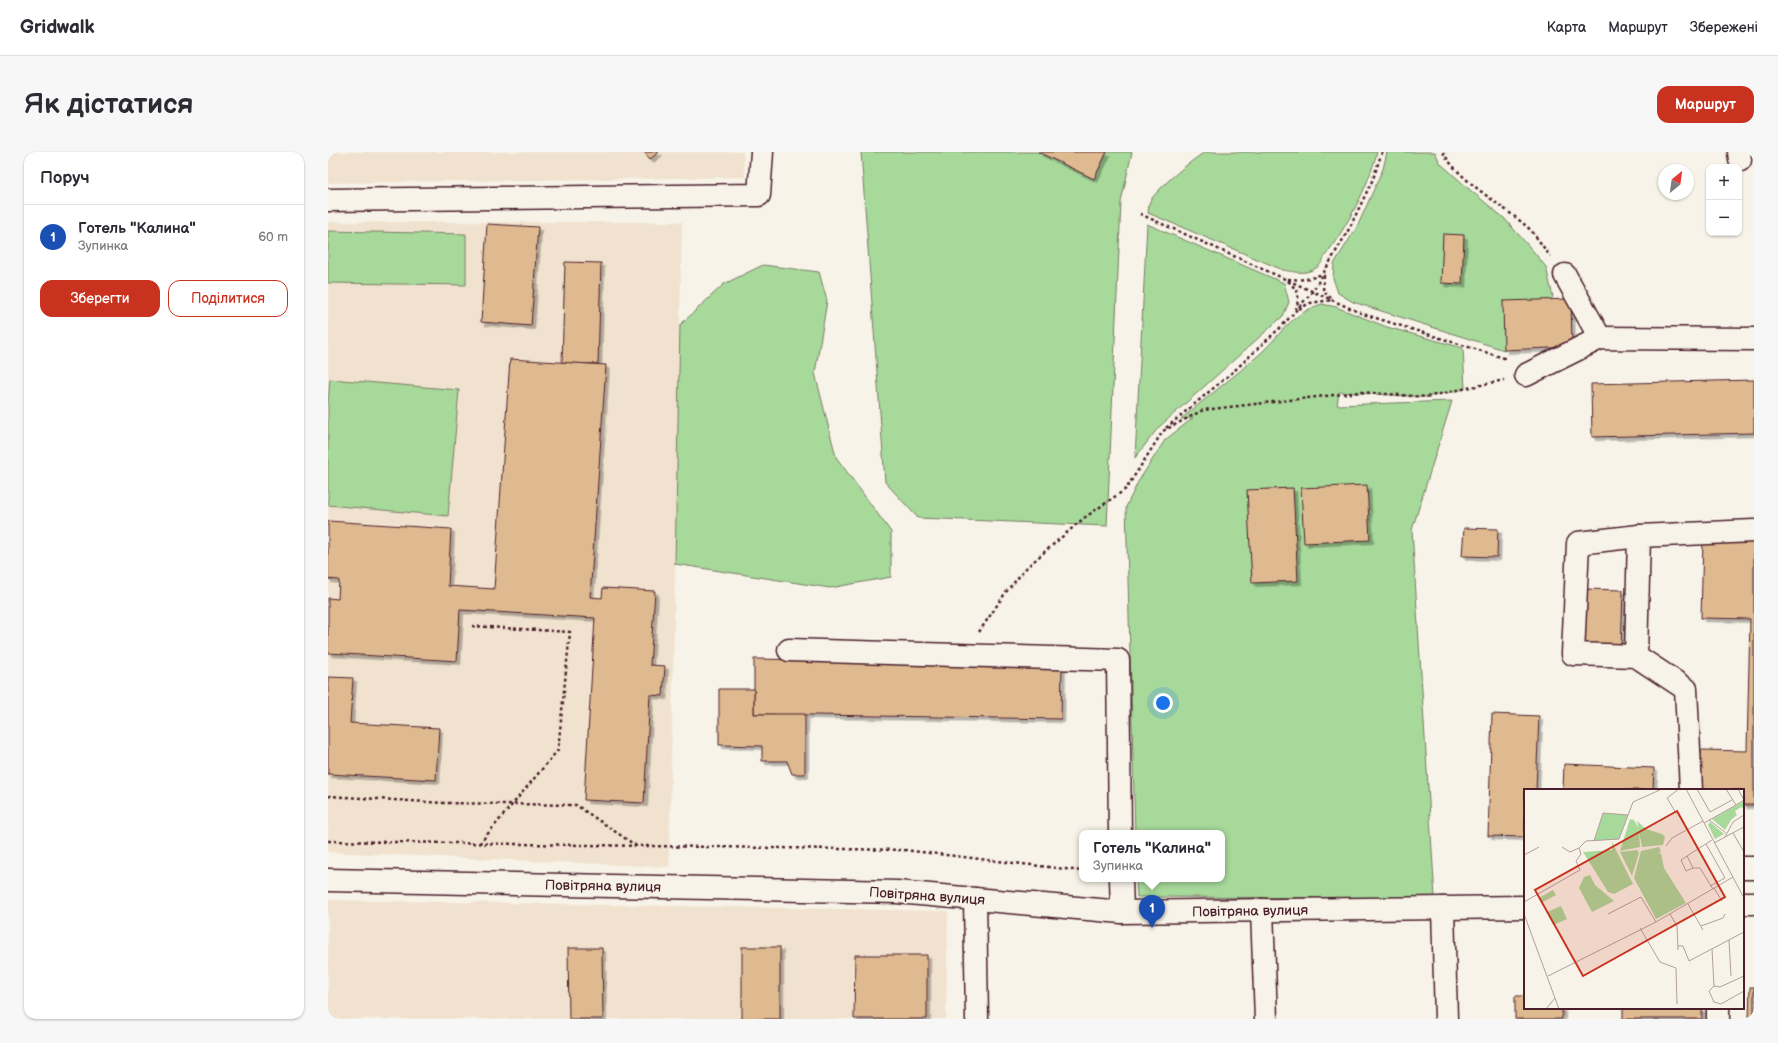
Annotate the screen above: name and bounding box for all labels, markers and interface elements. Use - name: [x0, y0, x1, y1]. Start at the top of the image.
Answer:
- text: Gridwalk: [20, 16, 95, 39]
- text: Карта: [1547, 19, 1586, 36]
- text: Маршрут: [1608, 19, 1668, 36]
- text: Збережені: [1690, 19, 1758, 36]
- button: Маршрут: [1657, 86, 1754, 123]
- text: Як дістатися: [24, 88, 193, 121]
- north arrow: [1658, 164, 1694, 200]
- map controls: [1706, 164, 1742, 236]
- button: +: [1706, 164, 1742, 200]
- text: Поруч: [40, 168, 90, 188]
- button: −: [1706, 200, 1742, 236]
- text: Готель "Калина": [78, 219, 196, 238]
- text: 1: [50, 229, 56, 245]
- text: 60 m: [258, 229, 288, 245]
- text: Зупинка: [78, 238, 128, 254]
- button: Зберегти: [40, 280, 160, 317]
- button: Поділитися: [168, 280, 288, 317]
- your location: [1153, 693, 1173, 713]
- inset map: [1524, 789, 1744, 1009]
- popup: [1079, 830, 1225, 882]
- text: Готель "Калина": [1093, 839, 1211, 858]
- text: Зупинка: [1093, 858, 1143, 874]
- street label: Повітряна вулиця: [545, 876, 661, 896]
- street label: Повітряна вулиця: [868, 883, 986, 909]
- pin: 1: [1139, 895, 1165, 928]
- street label: Повітряна вулиця: [1192, 901, 1308, 921]

